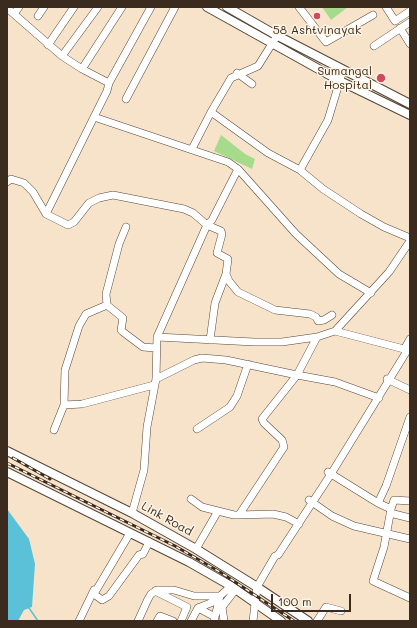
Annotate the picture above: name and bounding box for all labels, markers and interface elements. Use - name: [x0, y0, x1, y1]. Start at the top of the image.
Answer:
- marker: 58 Ashtvinayak: [312, 11, 322, 21]
- place label: 58 Ashtvinayak: [273, 23, 361, 37]
- place label: Sumangal Hospital: [318, 64, 372, 92]
- marker: Sumangal Hospital: [375, 72, 387, 84]
- street label: Link Road: [139, 499, 195, 539]
- scale bar: [273, 586, 353, 612]
- text: 100 m: [278, 593, 312, 609]

